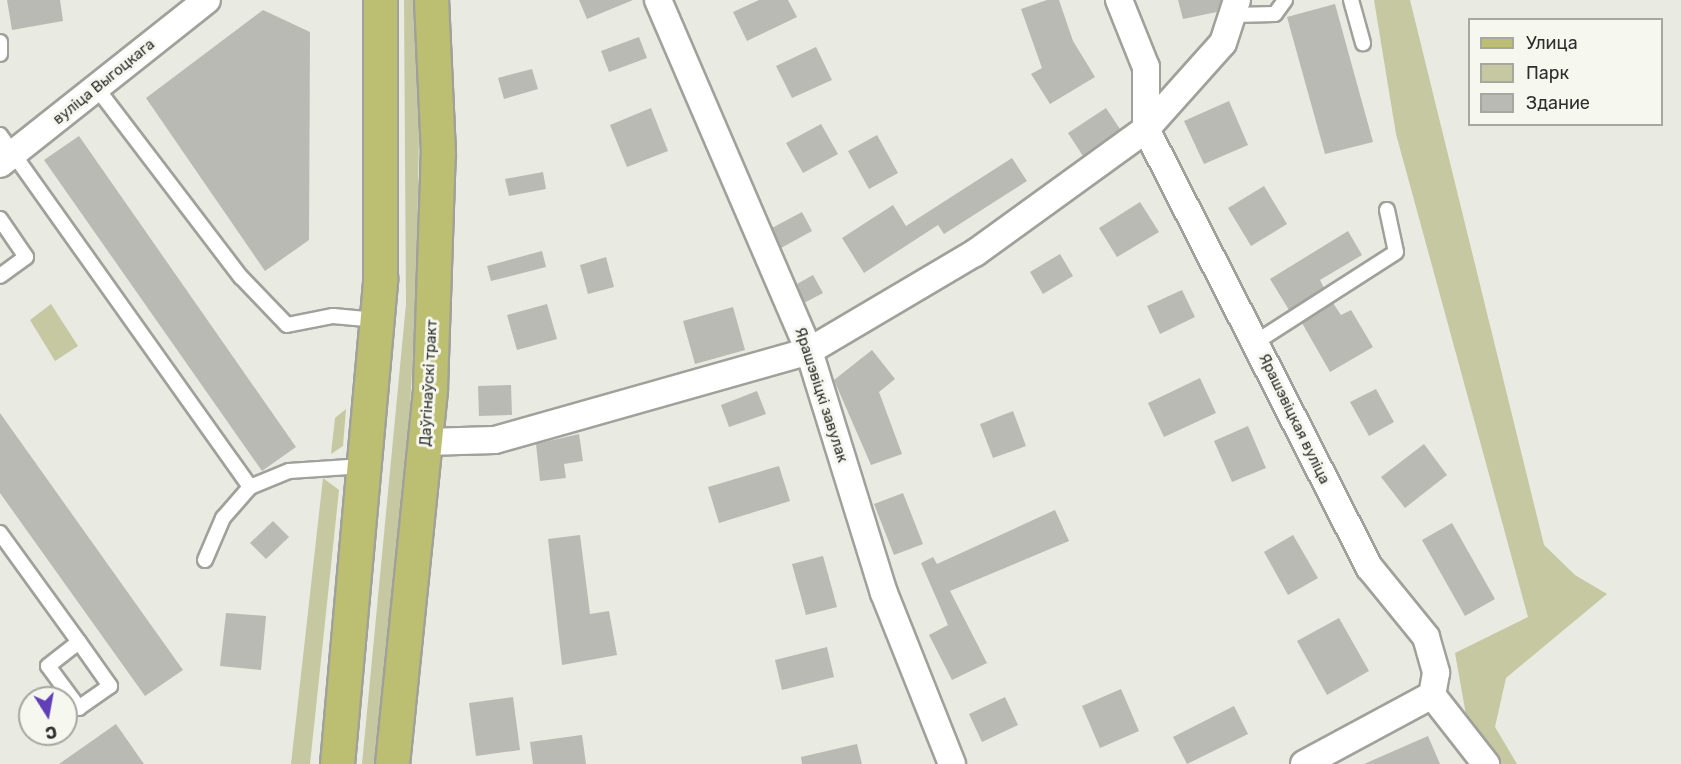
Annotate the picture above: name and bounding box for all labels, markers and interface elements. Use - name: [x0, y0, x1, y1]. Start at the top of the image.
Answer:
- legend: [1468, 18, 1663, 126]
- text: Улица: [1526, 32, 1578, 54]
- street label: вуліца Выгоцкага: [50, 35, 158, 129]
- text: Парк: [1526, 62, 1569, 84]
- text: Здание: [1526, 92, 1590, 114]
- street label: Даўгінаўскі тракт: [417, 319, 441, 447]
- street label: Ярашэвіцкі завулак: [791, 325, 851, 465]
- street label: Ярашэвіцкая вуліца: [1255, 351, 1333, 487]
- north arrow: [18, 686, 78, 746]
- text: С: [44, 722, 58, 743]

